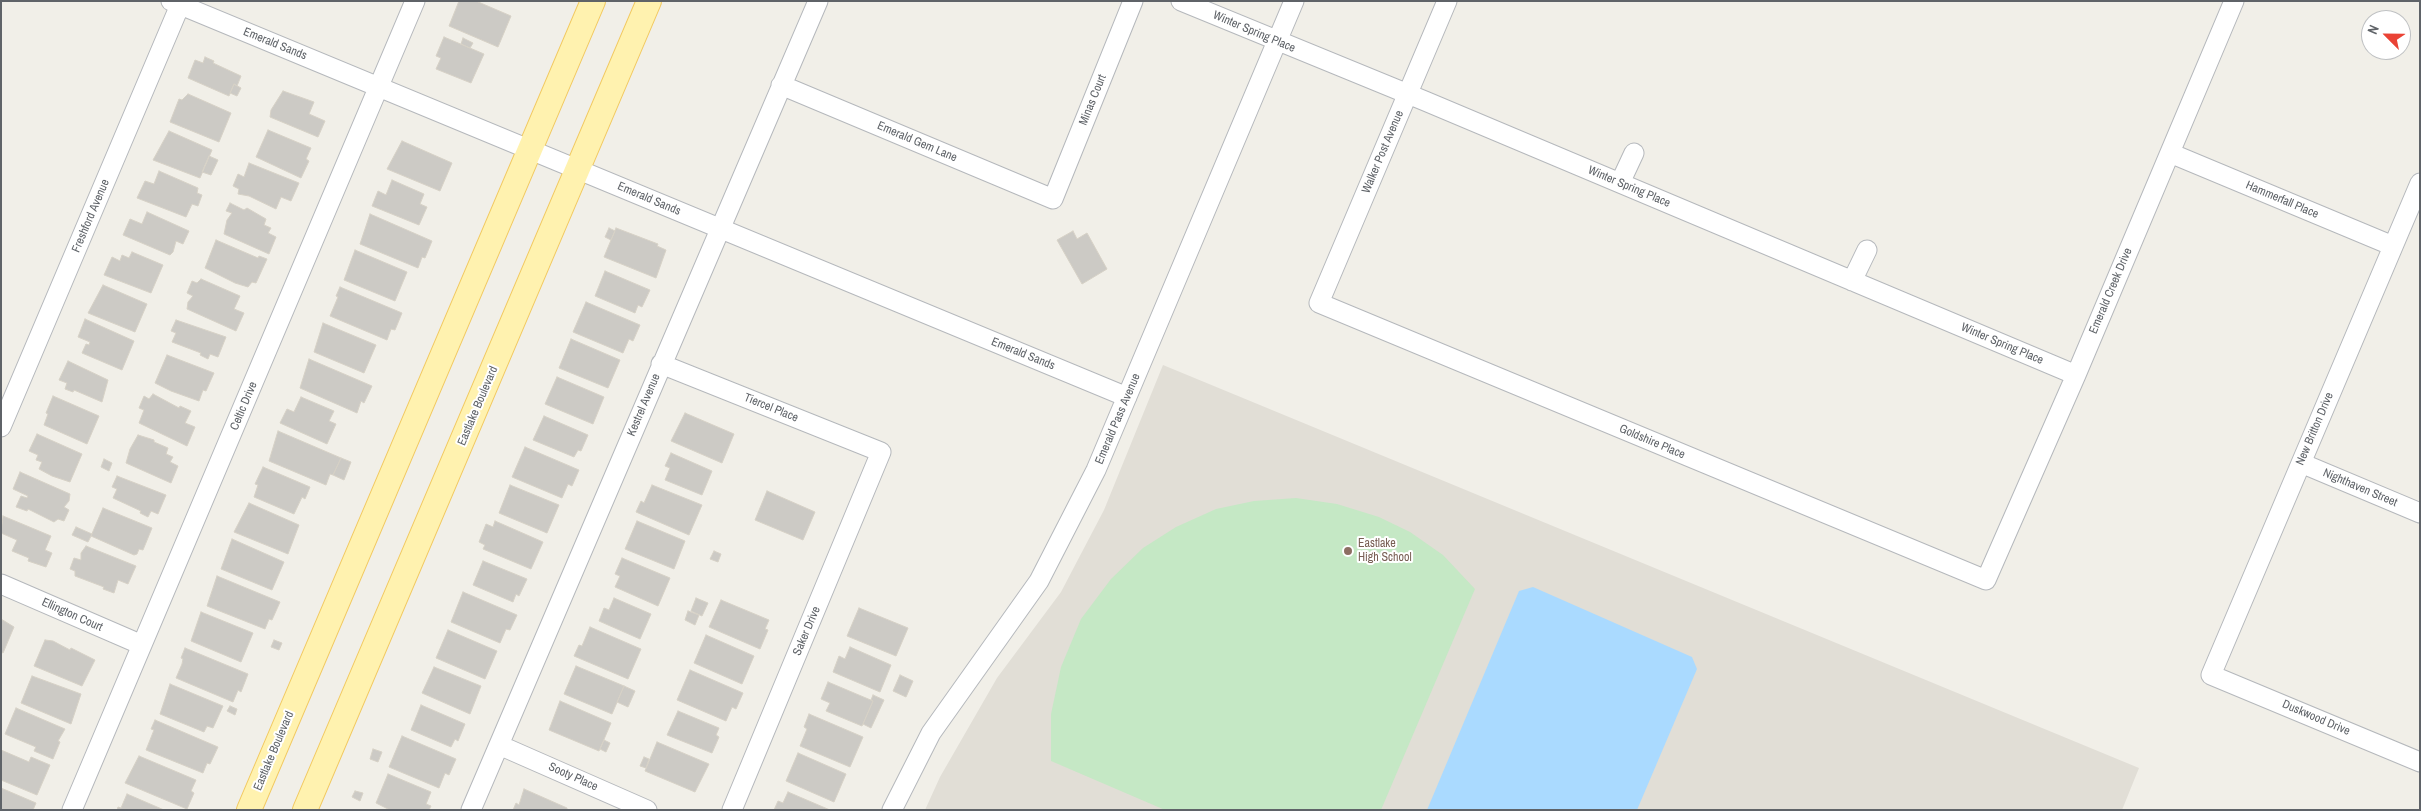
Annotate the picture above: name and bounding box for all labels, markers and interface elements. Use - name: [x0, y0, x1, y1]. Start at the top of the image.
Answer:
- street label: Winter Spring Place: [1211, 8, 1297, 56]
- north arrow: [2361, 10, 2411, 60]
- text: N: [2363, 22, 2383, 37]
- street label: Emerald Sands: [241, 25, 309, 63]
- street label: Minas Court: [1076, 72, 1110, 128]
- street label: Walker Post Avenue: [1359, 108, 1407, 196]
- street label: Emerald Gem Lane: [875, 119, 959, 165]
- street label: Winter Spring Place: [1586, 163, 1672, 211]
- street label: Freshford Avenue: [69, 177, 113, 255]
- street label: Hammerfall Place: [2243, 178, 2321, 222]
- street label: Emerald Sands: [615, 179, 683, 219]
- street label: Emerald Creek Drive: [2086, 246, 2136, 336]
- street label: Winter Spring Place: [1959, 320, 2045, 368]
- street label: Emerald Sands: [989, 335, 1057, 373]
- street label: Eastlake Boulevard: [455, 364, 501, 448]
- street label: Emerald Pass Avenue: [1092, 371, 1144, 467]
- street label: Kestrel Avenue: [624, 372, 664, 438]
- street label: Celtic Drive: [227, 380, 261, 432]
- street label: New Britton Drive: [2293, 390, 2337, 468]
- street label: Tiercel Place: [742, 391, 800, 425]
- street label: Goldshire Place: [1617, 422, 1687, 462]
- street label: Nighthaven Street: [2321, 466, 2399, 510]
- place label: Eastlake High School: [1358, 537, 1412, 565]
- marker: Eastlake High School: [1342, 545, 1354, 557]
- street label: Ellington Court: [39, 595, 105, 635]
- street label: Saker Drive: [790, 604, 824, 658]
- street label: Duskwood Drive: [2280, 697, 2352, 739]
- street label: Eastlake Boulevard: [251, 709, 297, 793]
- street label: Sooty Place: [546, 760, 600, 794]

